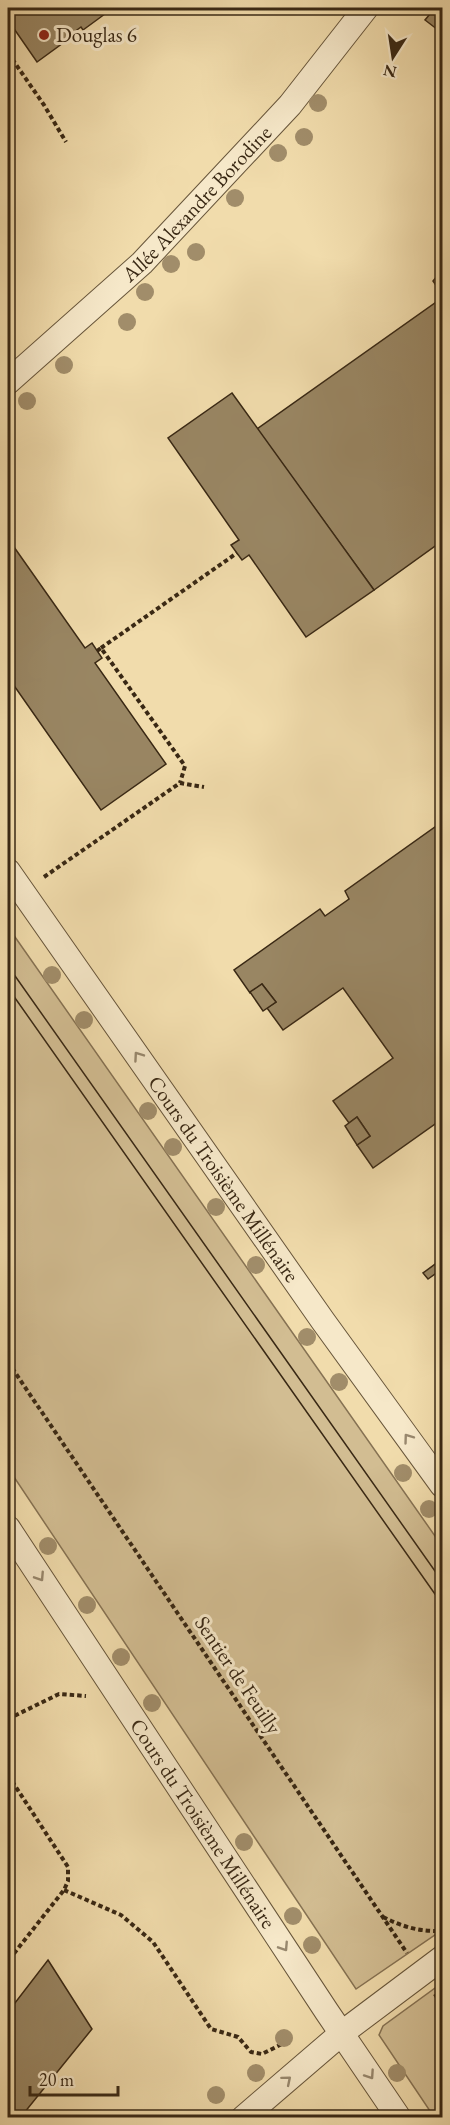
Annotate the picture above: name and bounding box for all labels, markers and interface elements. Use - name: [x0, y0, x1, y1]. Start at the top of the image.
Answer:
- place label: Douglas 6: [56, 21, 137, 48]
- north arrow: [363, 27, 423, 87]
- marker: Douglas 6: [37, 28, 51, 42]
- text: N: [381, 60, 399, 83]
- street label: Allée Alexandre Borodine: [115, 119, 277, 288]
- one-way arrow: [134, 1051, 145, 1062]
- street label: Cours du Troisième Millénaire: [142, 1070, 306, 1287]
- one-way arrow: [404, 1433, 415, 1444]
- one-way arrow: [33, 1570, 44, 1581]
- street label: Sentier de Feuilly: [189, 1610, 288, 1740]
- street label: Cours du Troisième Millénaire: [124, 1713, 282, 1933]
- one-way arrow: [277, 1940, 288, 1951]
- scale bar: [30, 2059, 118, 2097]
- text: 20 m: [39, 2068, 74, 2091]
- one-way arrow: [363, 2069, 374, 2080]
- one-way arrow: [281, 2076, 292, 2087]

